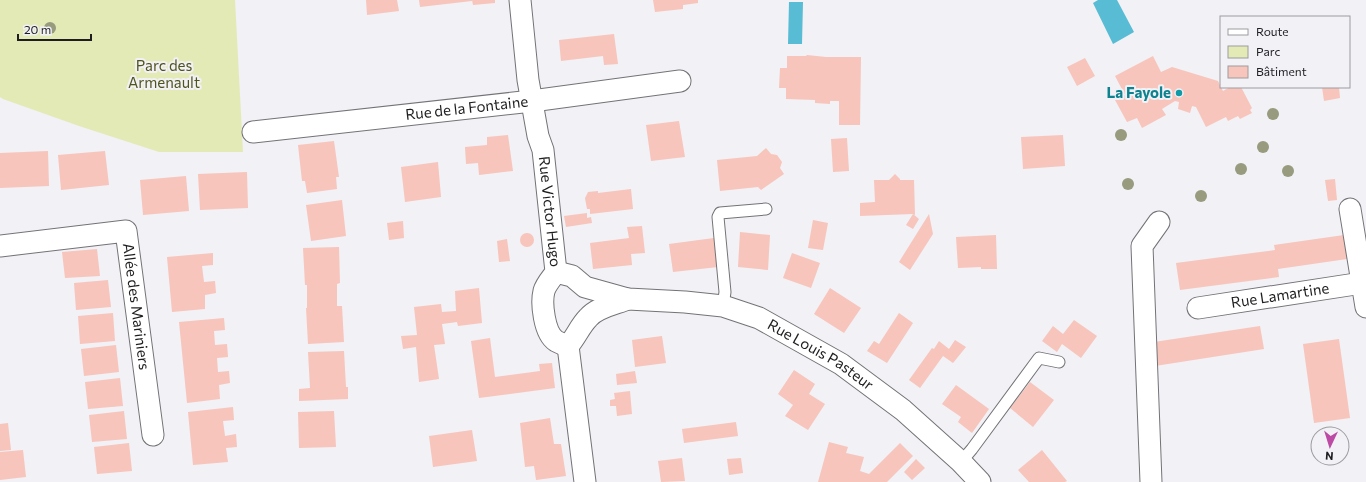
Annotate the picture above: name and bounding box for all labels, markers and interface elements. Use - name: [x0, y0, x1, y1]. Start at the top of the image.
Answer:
- scale bar: [18, 16, 91, 42]
- legend: [1220, 16, 1350, 88]
- text: 20 m: [24, 22, 51, 36]
- text: Route: [1256, 24, 1289, 38]
- text: Parc: [1256, 44, 1280, 58]
- park label: Parc des Armenault: [128, 56, 200, 91]
- text: Bâtiment: [1256, 64, 1307, 78]
- place label: La Fayole: [1107, 83, 1171, 101]
- marker: La Fayole: [1174, 88, 1184, 98]
- street label: Rue de la Fontaine: [404, 91, 529, 123]
- street label: Rue Victor Hugo: [536, 155, 565, 268]
- street label: Allée des Mariniers: [120, 242, 154, 371]
- street label: Rue Lamartine: [1230, 278, 1330, 311]
- street label: Rue Louis Pasteur: [765, 315, 878, 393]
- north arrow: [1310, 426, 1350, 466]
- text: N: [1325, 450, 1334, 463]

